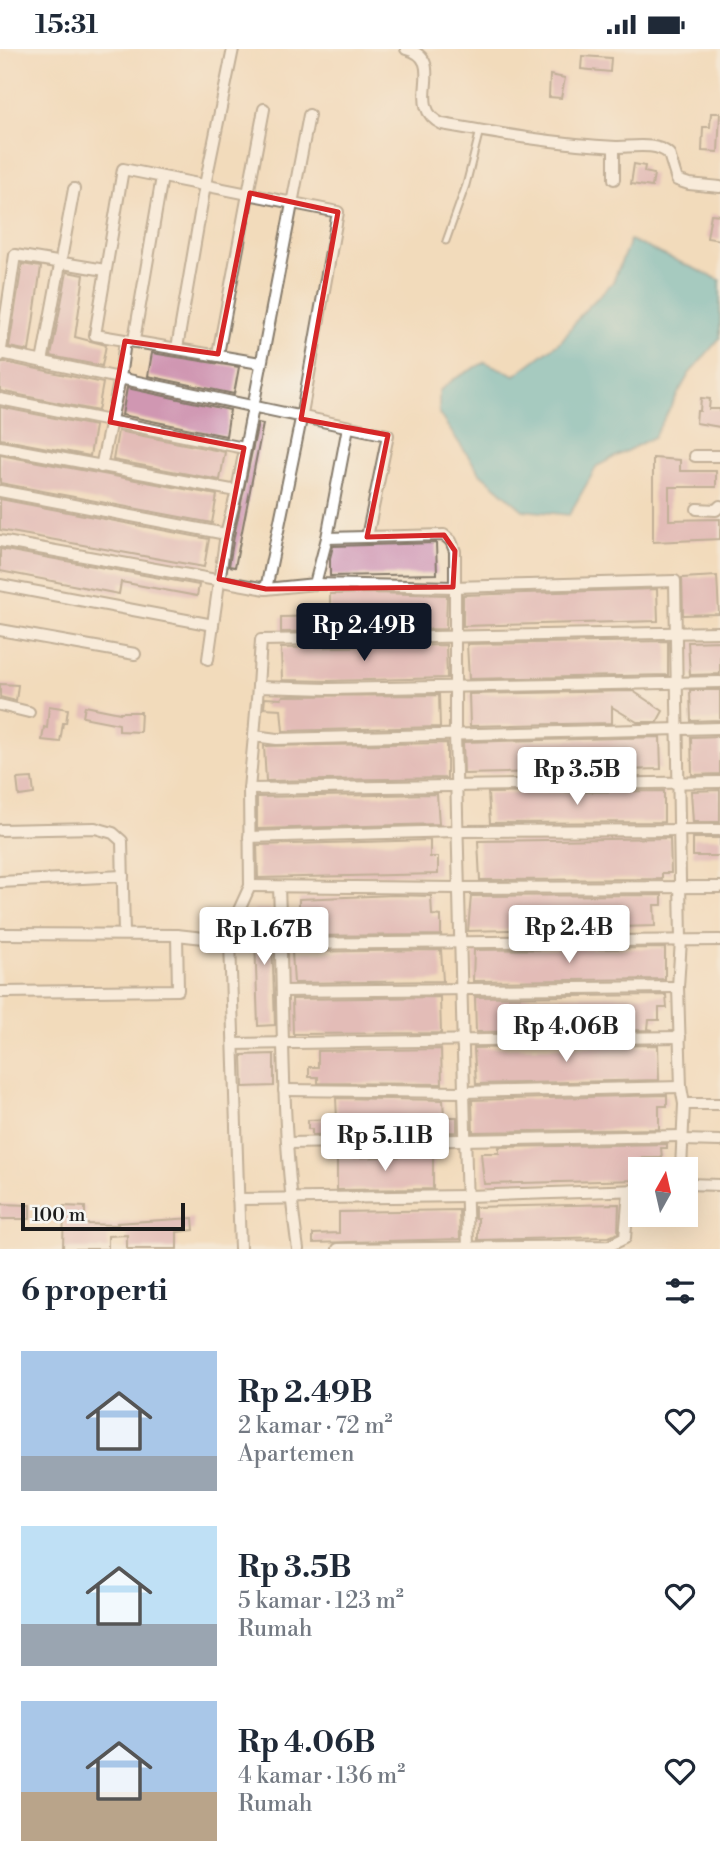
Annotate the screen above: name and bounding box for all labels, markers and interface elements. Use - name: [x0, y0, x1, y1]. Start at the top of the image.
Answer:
- text: 15:31: [35, 9, 98, 41]
- pin: Rp 2.49B: [292, 603, 436, 663]
- text: Rp 2.49B: [312, 612, 416, 640]
- pin: Rp 3.5B: [512, 747, 642, 807]
- text: Rp 3.5B: [534, 756, 621, 784]
- pin: Rp 2.4B: [504, 905, 634, 965]
- pin: Rp 1.67B: [192, 907, 336, 967]
- text: Rp 2.4B: [525, 914, 613, 942]
- text: Rp 1.67B: [215, 916, 313, 944]
- pin: Rp 4.06B: [494, 1005, 638, 1064]
- text: Rp 4.06B: [513, 1013, 619, 1041]
- pin: Rp 5.11B: [313, 1113, 457, 1173]
- text: Rp 5.11B: [337, 1122, 433, 1150]
- north arrow: [628, 1157, 698, 1227]
- map controls: [628, 1157, 698, 1227]
- scale bar: [21, 1200, 186, 1232]
- text: 100 m: [32, 1203, 85, 1227]
- text: 6 properti: [21, 1272, 168, 1310]
- icon: filters: [661, 1272, 699, 1310]
- text: Rp 2.49B: [238, 1374, 373, 1412]
- icon: home: [77, 1379, 161, 1463]
- icon: heart: [661, 1402, 699, 1440]
- text: 2 kamar · 72 m²: [238, 1412, 393, 1440]
- text: Apartemen: [238, 1440, 354, 1468]
- text: Rp 3.5B: [238, 1549, 351, 1587]
- icon: home: [77, 1554, 161, 1638]
- icon: heart: [661, 1577, 699, 1615]
- text: 5 kamar · 123 m²: [238, 1587, 404, 1615]
- text: Rumah: [238, 1615, 313, 1643]
- text: Rp 4.06B: [238, 1724, 376, 1762]
- icon: home: [77, 1729, 161, 1813]
- icon: heart: [661, 1752, 699, 1790]
- text: 4 kamar · 136 m²: [238, 1762, 405, 1790]
- text: Rumah: [238, 1790, 313, 1818]

